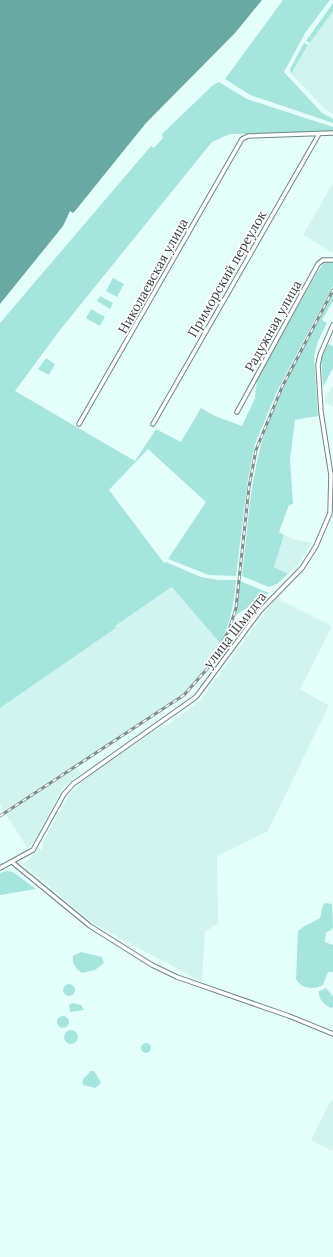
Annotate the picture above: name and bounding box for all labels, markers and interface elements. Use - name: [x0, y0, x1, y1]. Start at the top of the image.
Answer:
- street label: Приморский переулок: [184, 208, 270, 340]
- street label: Николаевская улица: [114, 215, 192, 337]
- street label: Радужная улица: [241, 277, 305, 375]
- street label: улица Шмидта: [200, 588, 270, 672]

